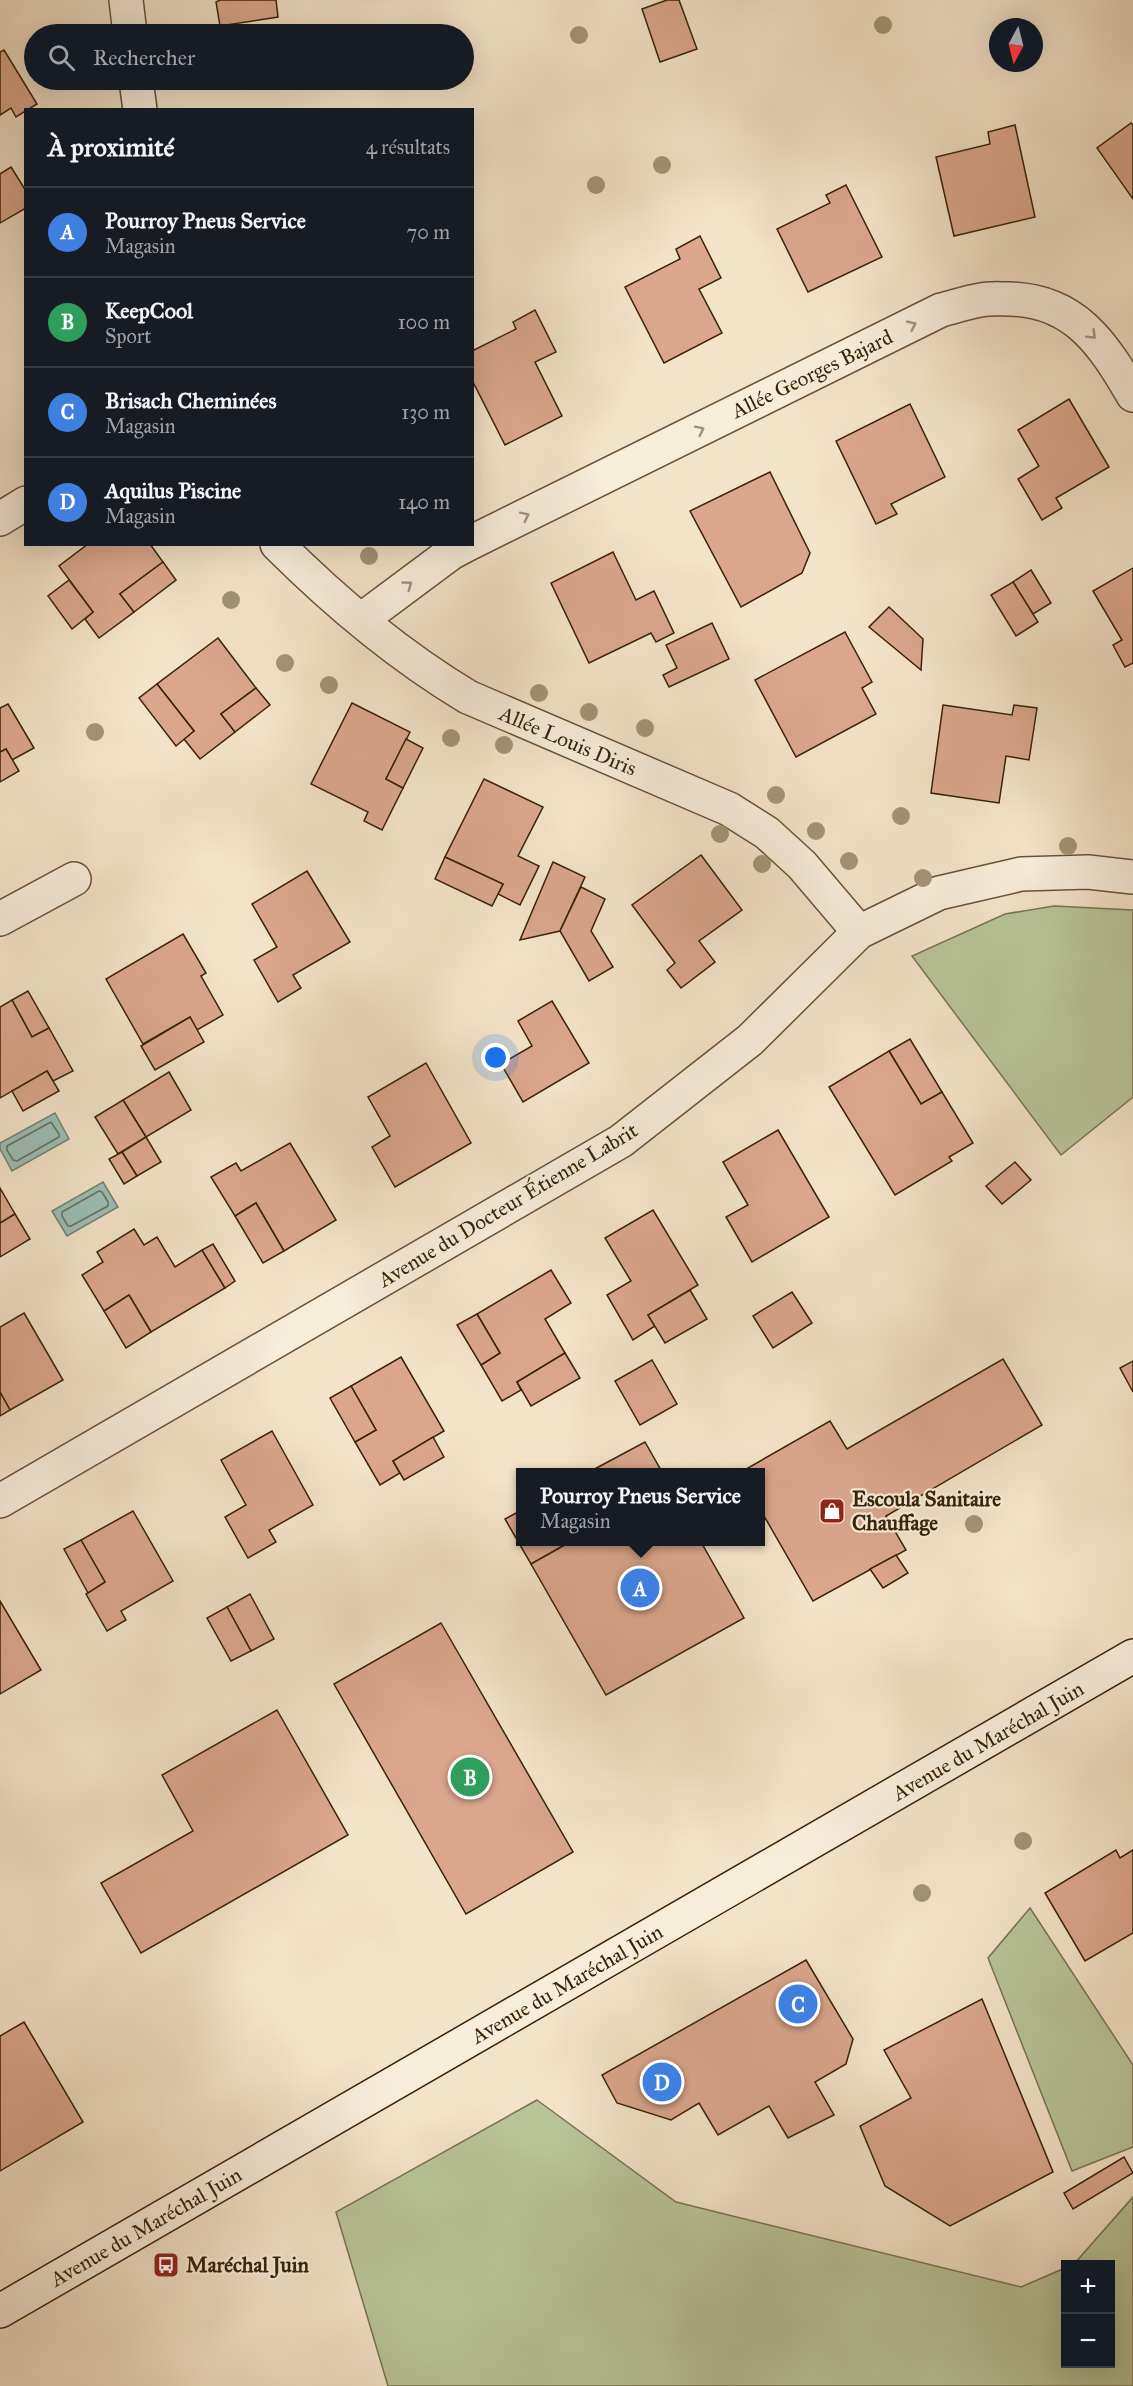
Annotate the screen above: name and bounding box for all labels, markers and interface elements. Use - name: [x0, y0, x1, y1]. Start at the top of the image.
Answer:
- north arrow: [989, 18, 1043, 72]
- search box: [24, 24, 474, 90]
- icon: search: [45, 41, 78, 74]
- text: Rechercher: [93, 44, 195, 71]
- text: À proximité: [48, 131, 174, 163]
- text: 4 résultats: [366, 135, 450, 159]
- text: Pourroy Pneus Service: [105, 207, 306, 234]
- text: A: [61, 220, 74, 244]
- text: 70 m: [407, 220, 450, 244]
- text: Magasin: [105, 234, 175, 258]
- text: KeepCool: [105, 297, 193, 324]
- text: B: [61, 310, 74, 334]
- text: 100 m: [398, 310, 450, 334]
- one-way arrow: [906, 320, 917, 332]
- text: Sport: [105, 324, 151, 348]
- street label: Allée Georges Bajard: [726, 324, 897, 425]
- one-way arrow: [1084, 328, 1095, 339]
- text: Brisach Cheminées: [105, 387, 276, 414]
- text: C: [61, 400, 74, 424]
- text: 130 m: [401, 400, 450, 424]
- text: Magasin: [105, 414, 175, 438]
- one-way arrow: [693, 426, 704, 437]
- text: Aquilus Piscine: [105, 477, 241, 504]
- text: D: [60, 490, 75, 514]
- text: 140 m: [398, 490, 450, 514]
- text: Magasin: [105, 504, 175, 528]
- one-way arrow: [519, 512, 530, 524]
- one-way arrow: [402, 581, 413, 592]
- street label: Allée Louis Diris: [495, 700, 641, 782]
- your location: [481, 1043, 510, 1072]
- street label: Avenue du Docteur Étienne Labrit: [372, 1116, 643, 1293]
- popup: [516, 1468, 765, 1546]
- text: Pourroy Pneus Service: [540, 1482, 741, 1509]
- place label: Escoula Sanitaire Chauffage: [852, 1486, 1001, 1536]
- shop icon: Escoula Sanitaire Chauffage: [817, 1496, 847, 1526]
- text: Magasin: [540, 1509, 611, 1533]
- pin: A: [620, 1566, 660, 1610]
- street label: Avenue du Maréchal Juin: [887, 1676, 1088, 1807]
- pin: B: [450, 1754, 490, 1800]
- street label: Avenue du Maréchal Juin: [466, 1919, 667, 2050]
- pin: C: [778, 1982, 818, 2026]
- pin: D: [642, 2060, 682, 2104]
- street label: Avenue du Maréchal Juin: [45, 2162, 246, 2293]
- bus stop icon: Maréchal Juin: [151, 2250, 181, 2280]
- place label: Maréchal Juin: [186, 2252, 310, 2279]
- map controls: [1061, 2260, 1115, 2368]
- button: +: [1061, 2260, 1115, 2314]
- button: −: [1061, 2314, 1115, 2368]

